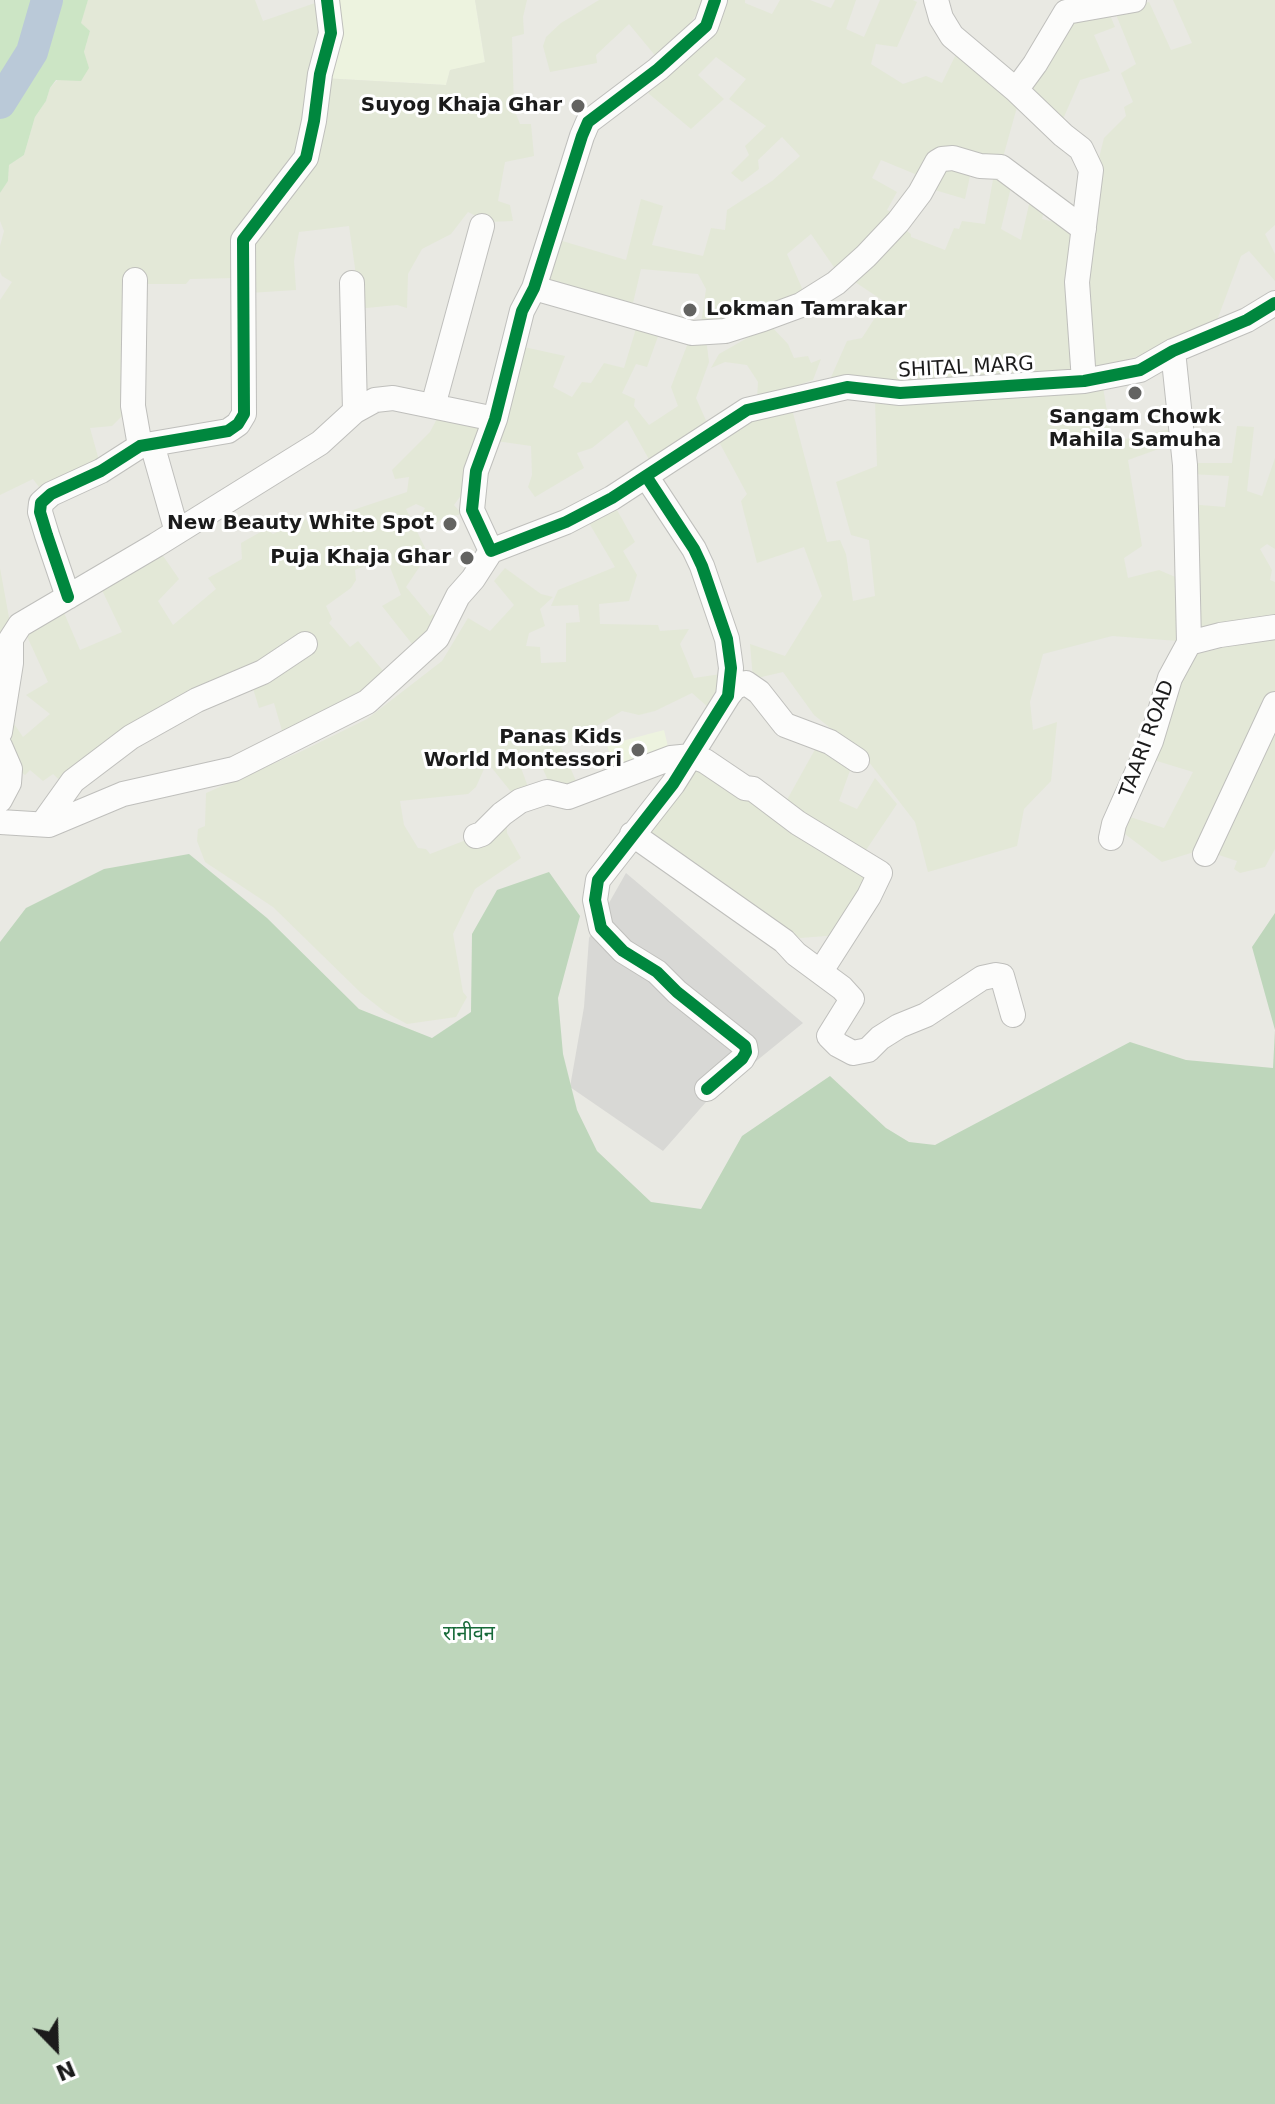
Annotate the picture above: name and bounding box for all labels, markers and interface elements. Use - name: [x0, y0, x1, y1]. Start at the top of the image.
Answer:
- place label: Suyog Khaja Ghar: [361, 94, 562, 118]
- marker: Suyog Khaja Ghar: [569, 97, 587, 115]
- place label: Lokman Tamrakar: [706, 298, 907, 322]
- marker: Lokman Tamrakar: [681, 301, 699, 319]
- street label: SHITAL MARG: [898, 352, 1034, 384]
- marker: Sangam Chowk Mahila Samuha: [1126, 384, 1144, 402]
- place label: Sangam Chowk Mahila Samuha: [1049, 406, 1221, 453]
- place label: New Beauty White Spot: [167, 512, 434, 536]
- marker: New Beauty White Spot: [441, 515, 459, 533]
- place label: Puja Khaja Ghar: [270, 546, 451, 570]
- marker: Puja Khaja Ghar: [458, 549, 476, 567]
- street label: TAARI ROAD: [1116, 677, 1180, 801]
- place label: Panas Kids World Montessori: [424, 726, 622, 773]
- marker: Panas Kids World Montessori: [629, 741, 647, 759]
- park label: रानीवन: [443, 1623, 495, 1647]
- north arrow: [16, 2008, 96, 2088]
- text: N: [52, 2055, 79, 2086]

